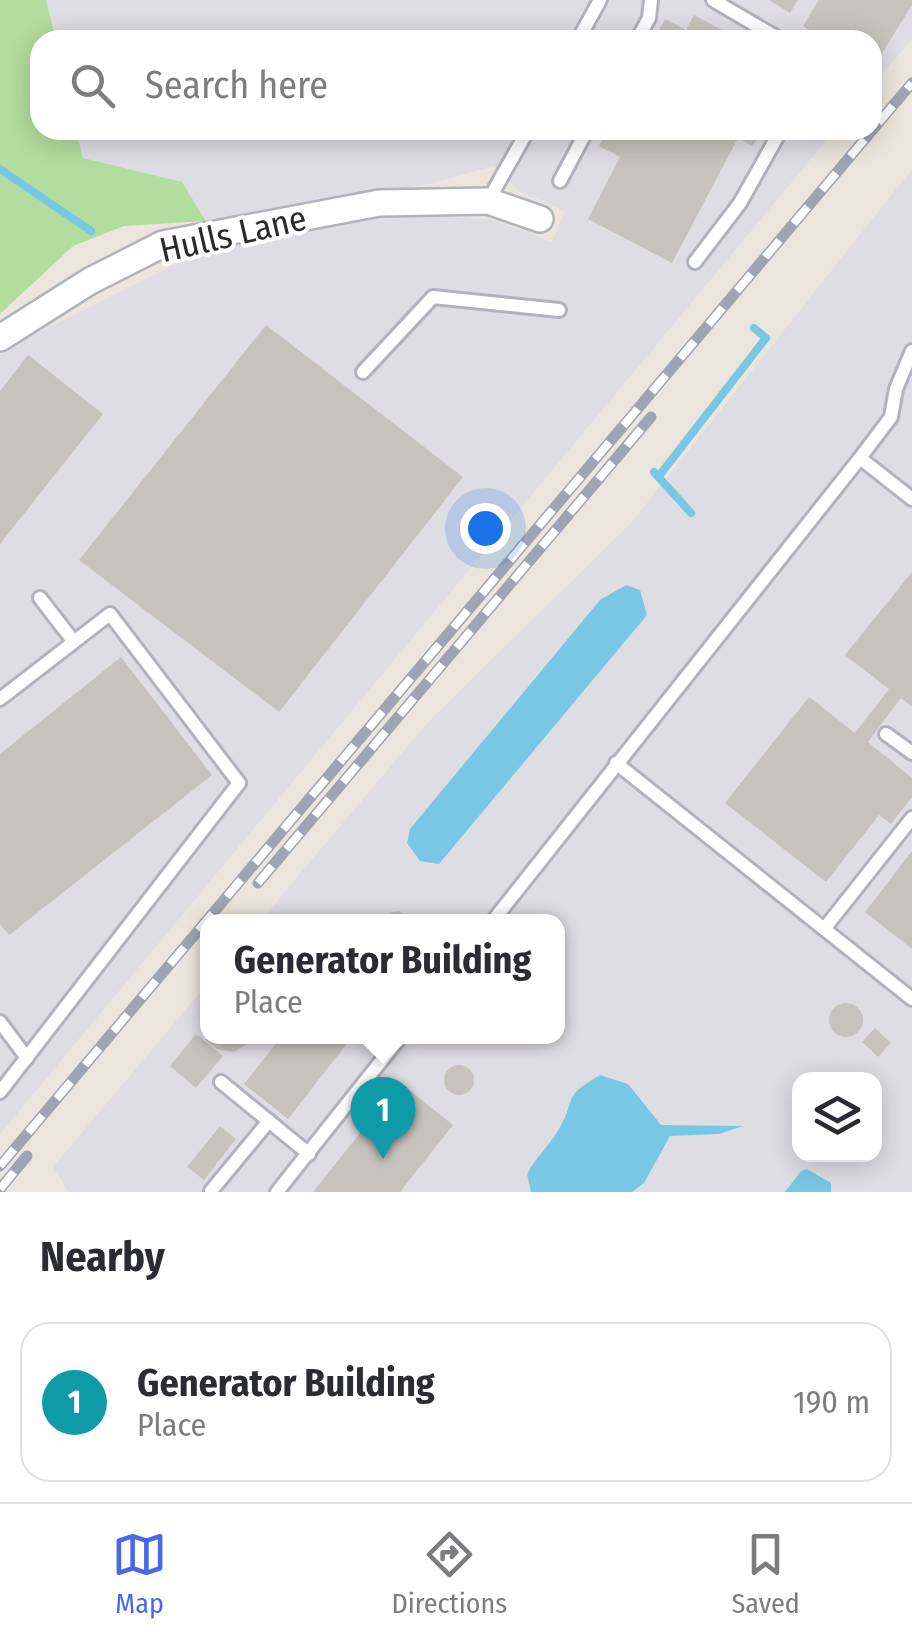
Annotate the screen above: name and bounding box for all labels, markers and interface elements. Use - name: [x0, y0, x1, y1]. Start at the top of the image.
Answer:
- search box: [30, 30, 882, 140]
- icon: search: [65, 58, 120, 113]
- text: Search here: [145, 62, 328, 108]
- street label: Hulls Lane: [156, 197, 310, 271]
- your location: [460, 503, 511, 554]
- popup: [200, 914, 565, 1044]
- text: Generator Building: [234, 937, 531, 983]
- text: Place: [234, 983, 303, 1021]
- map controls: [792, 1072, 882, 1162]
- button: layers: [792, 1072, 882, 1162]
- pin: 1: [350, 1076, 416, 1159]
- text: Nearby: [40, 1232, 165, 1282]
- text: Generator Building: [137, 1360, 435, 1406]
- text: 1: [68, 1383, 81, 1421]
- text: 190 m: [793, 1383, 870, 1421]
- text: Place: [137, 1406, 206, 1444]
- tab: Map: [112, 1527, 167, 1620]
- tab: Directions: [391, 1527, 507, 1620]
- tab: Saved: [731, 1527, 800, 1620]

